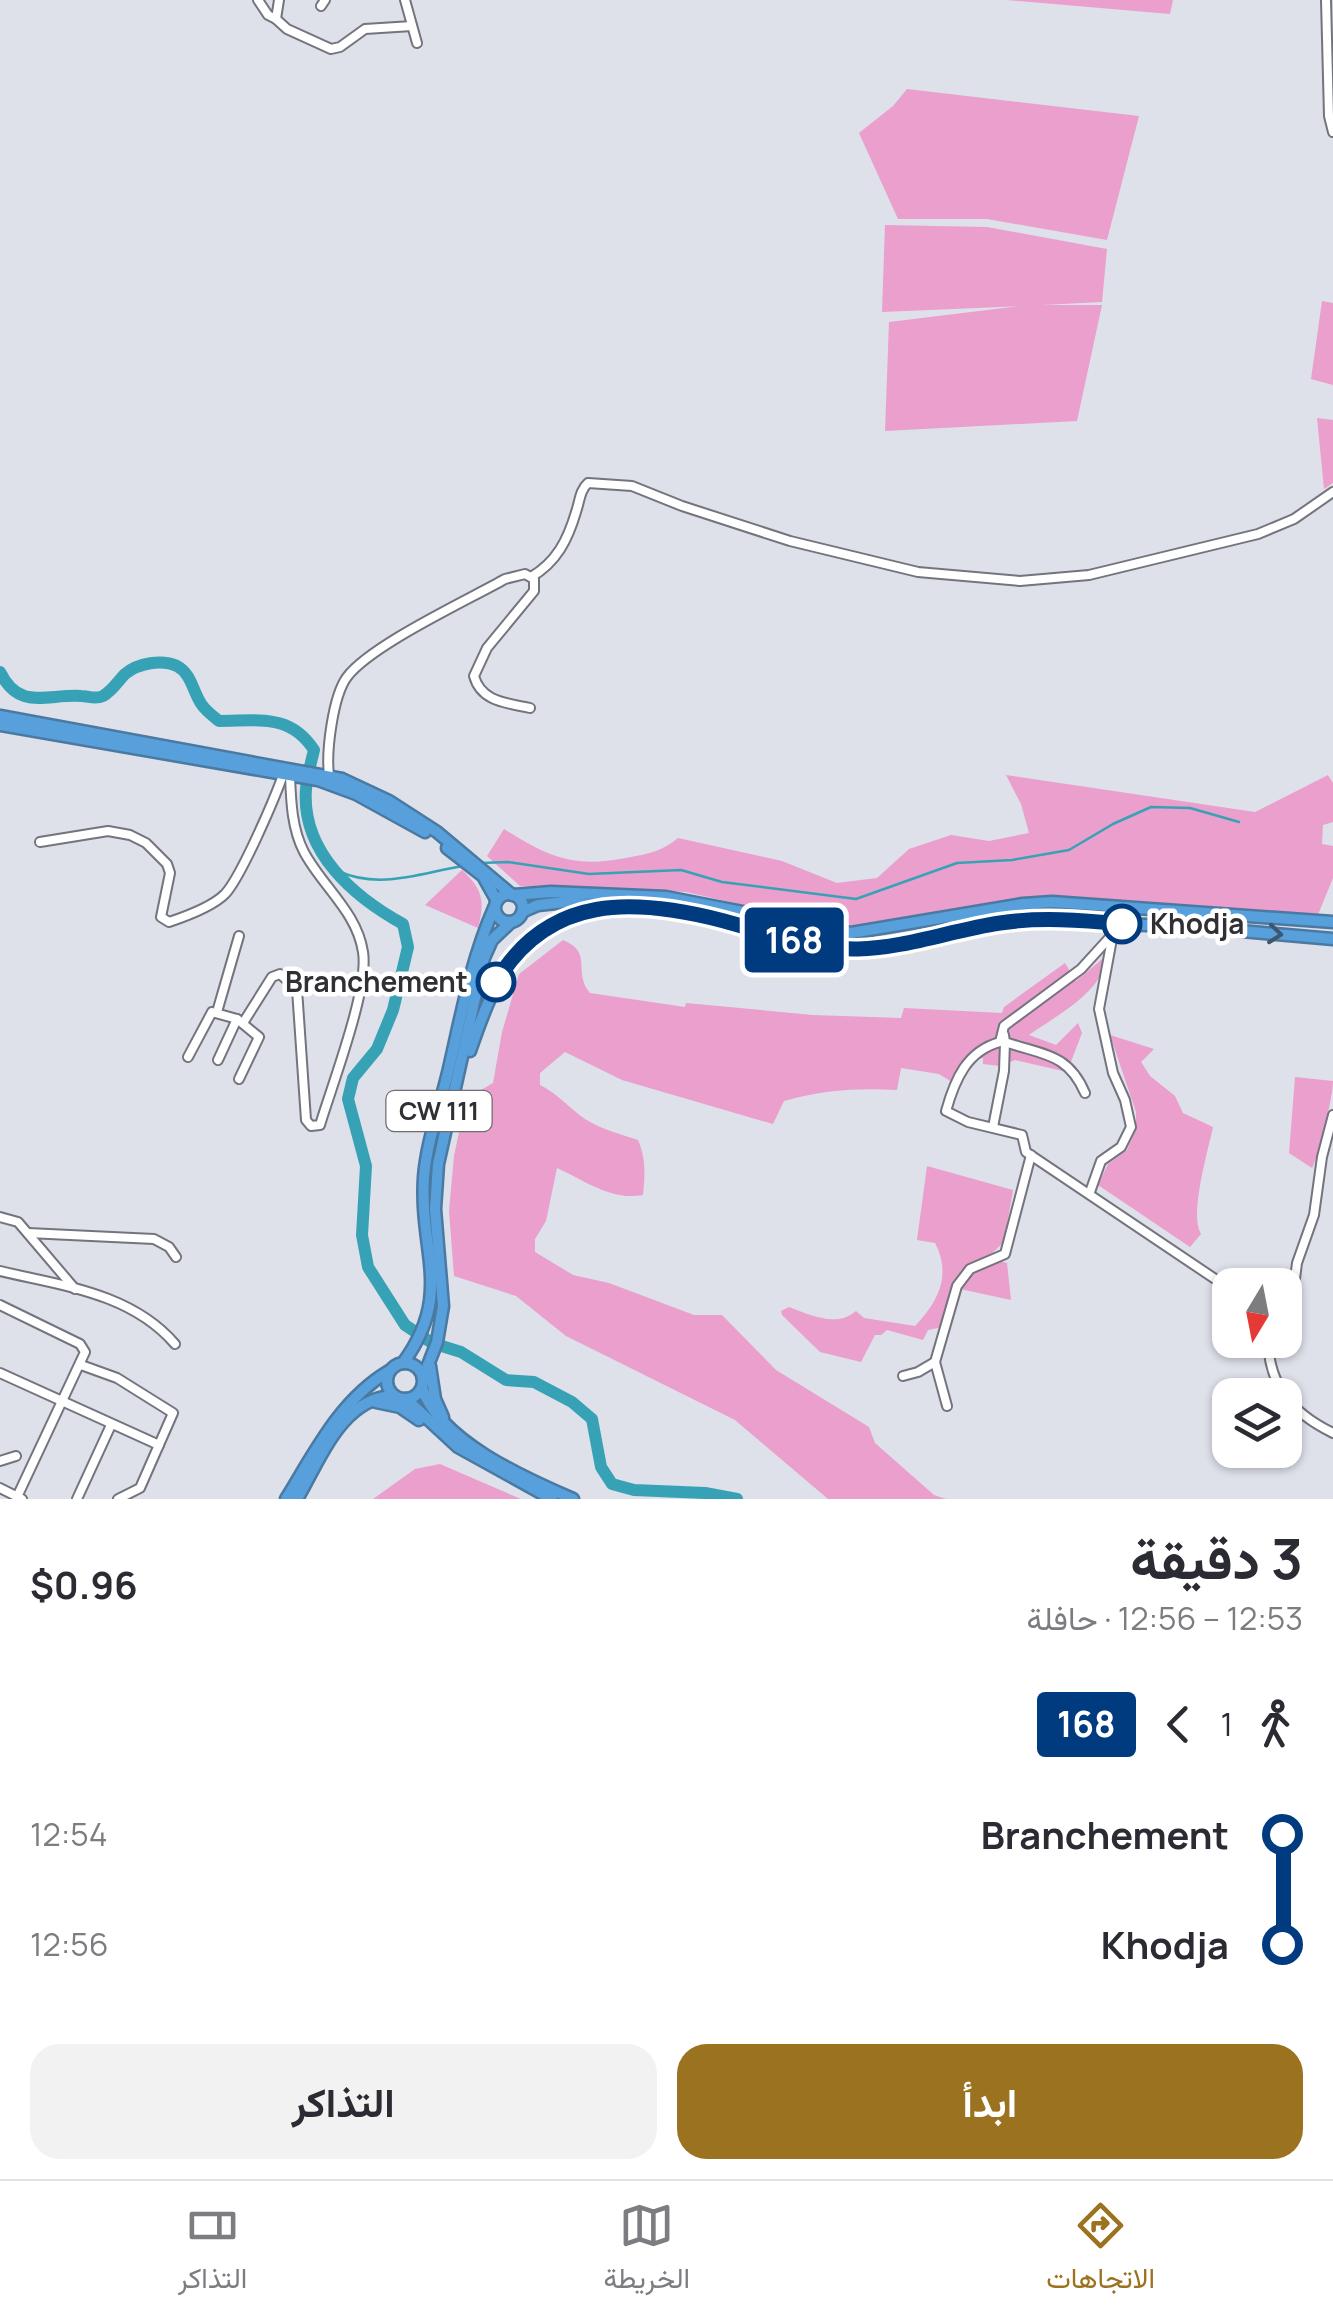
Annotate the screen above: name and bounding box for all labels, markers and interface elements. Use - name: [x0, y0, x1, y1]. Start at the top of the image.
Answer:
- place label: Khodja: [1150, 904, 1244, 942]
- marker: Khodja: [1103, 905, 1141, 943]
- line badge: 168: [736, 908, 852, 972]
- text: 168: [765, 916, 823, 964]
- one-way arrow: [1267, 923, 1283, 944]
- place label: Branchement: [285, 962, 468, 1000]
- marker: Branchement: [477, 963, 515, 1001]
- road number: CW 111: [386, 1091, 492, 1131]
- north arrow: [1212, 1268, 1302, 1358]
- map controls: [1212, 1268, 1302, 1468]
- button: layers: [1212, 1378, 1302, 1468]
- text: 3 دقيقة: [1130, 1520, 1303, 1596]
- text: $0.96: [30, 1558, 138, 1610]
- text: 12:53 – 12:56 · حافلة: [1027, 1596, 1303, 1640]
- icon: back: [1151, 1697, 1206, 1752]
- icon: walk: [1248, 1697, 1303, 1752]
- text: 168: [1057, 1700, 1116, 1748]
- text: 1: [1221, 1702, 1233, 1746]
- text: Branchement: [981, 1808, 1229, 1860]
- text: 12:54: [30, 1812, 108, 1856]
- text: Khodja: [1101, 1918, 1229, 1970]
- text: 12:56: [30, 1922, 109, 1966]
- button: التذاكر: [30, 2044, 657, 2159]
- button: ابدأ: [677, 2044, 1303, 2159]
- tab: التذاكر: [178, 2198, 247, 2303]
- tab: الخريطة: [603, 2198, 690, 2303]
- tab: الاتجاهات: [1046, 2198, 1155, 2303]

